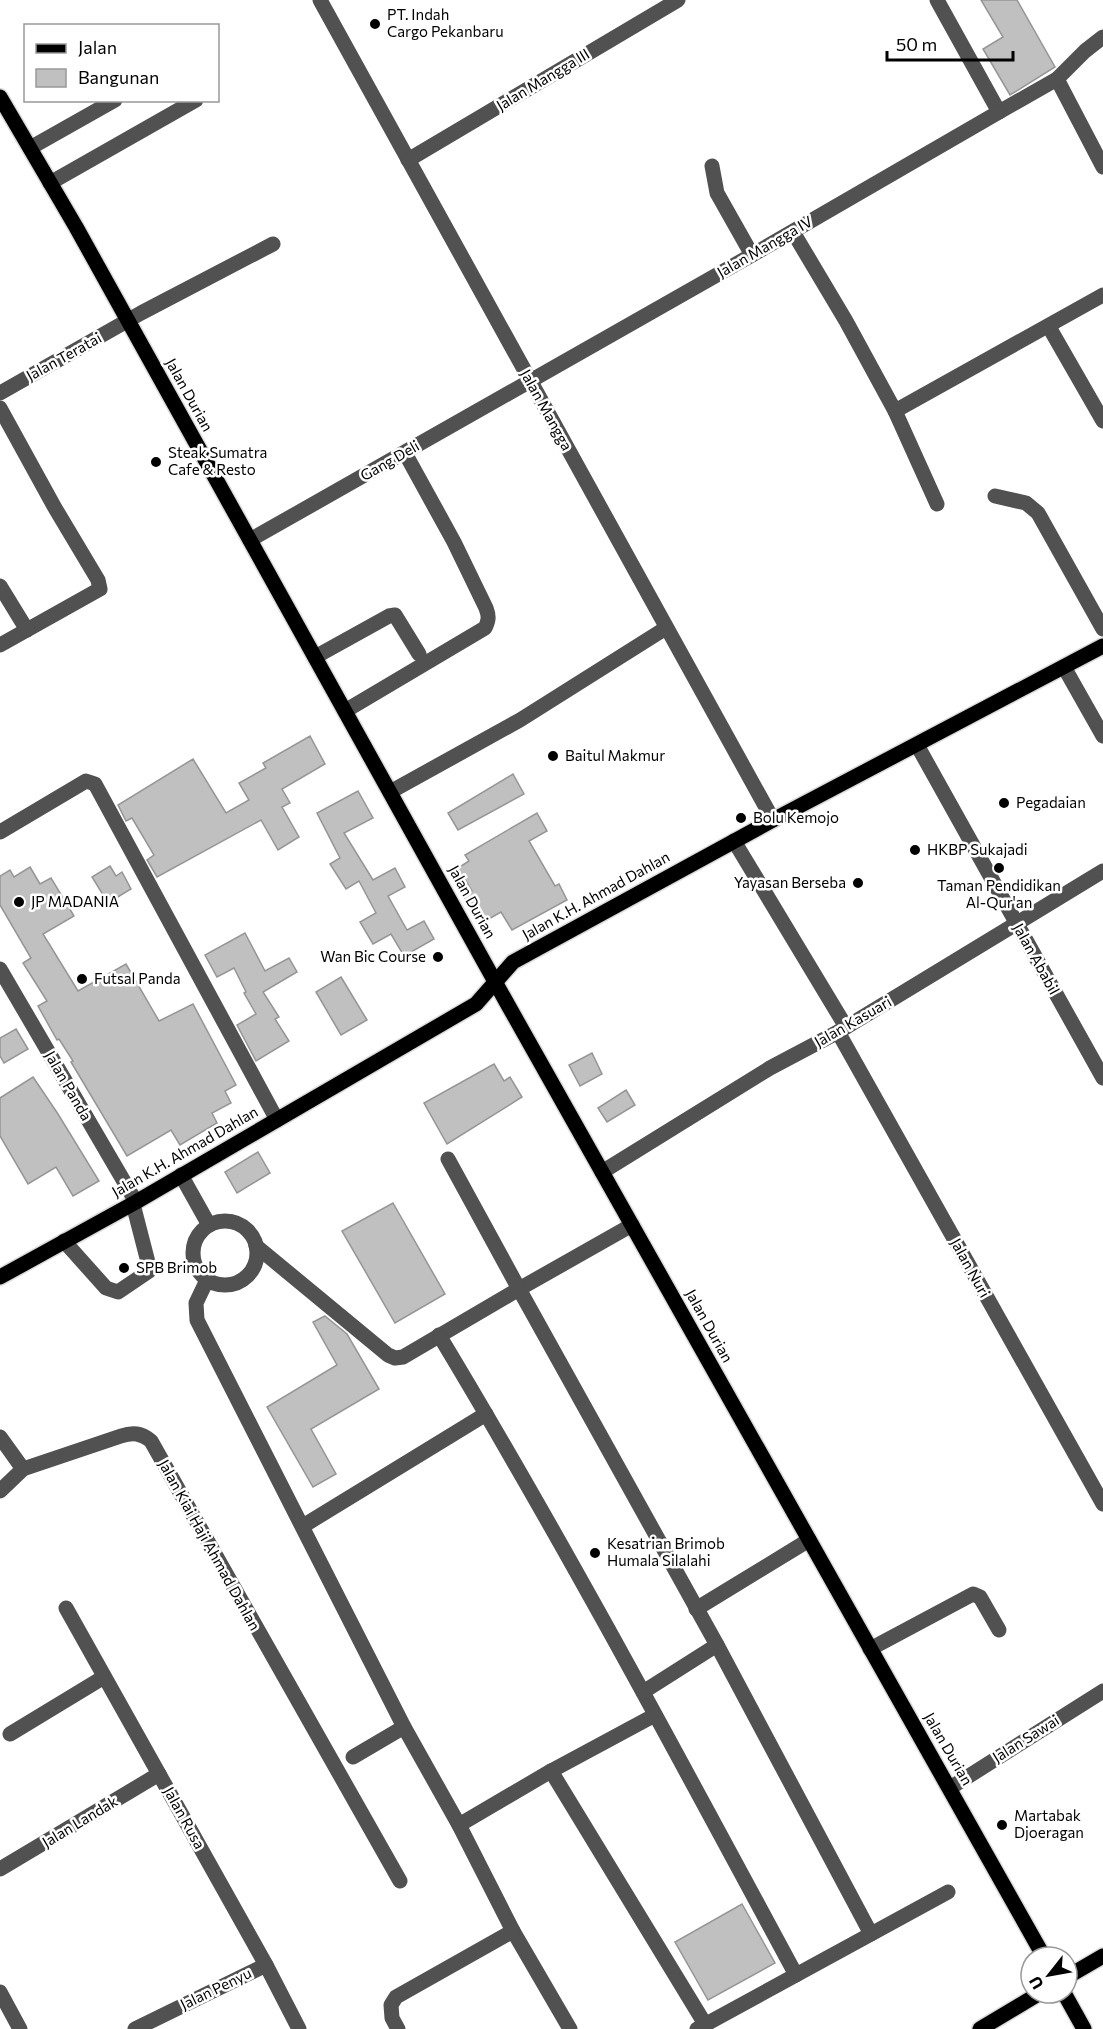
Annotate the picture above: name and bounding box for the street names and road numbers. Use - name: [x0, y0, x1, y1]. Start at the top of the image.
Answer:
- street label: Jalan Mangga III: [493, 44, 592, 114]
- street label: Jalan Mangga IV: [714, 212, 815, 281]
- street label: Jalan Teratai: [23, 328, 104, 384]
- street label: Jalan Durian: [162, 355, 217, 434]
- street label: Jalan Mangga: [517, 366, 577, 453]
- street label: Gang Deli: [357, 436, 422, 484]
- street label: Jalan K.H. Ahmad Dahlan: [519, 847, 672, 943]
- street label: Jalan Durian: [445, 862, 500, 941]
- street label: Jalan Ababil: [1010, 920, 1064, 997]
- street label: Jalan Kasuari: [811, 992, 894, 1050]
- street label: Jalan Panda: [42, 1047, 96, 1124]
- street label: Jalan K.H. Ahmad Dahlan: [108, 1102, 261, 1200]
- street label: Jalan Nuri: [947, 1235, 994, 1300]
- street label: Jalan Durian: [682, 1286, 737, 1365]
- street label: Jalan Kiai Haji Ahmad Dahlan: [155, 1456, 264, 1633]
- street label: Jalan Durian: [921, 1709, 977, 1788]
- street label: Jalan Sawai: [989, 1711, 1062, 1766]
- street label: Jalan Rusa: [160, 1783, 209, 1852]
- street label: Jalan Landak: [38, 1792, 121, 1851]
- street label: Jalan Penyu: [177, 1963, 254, 2013]

